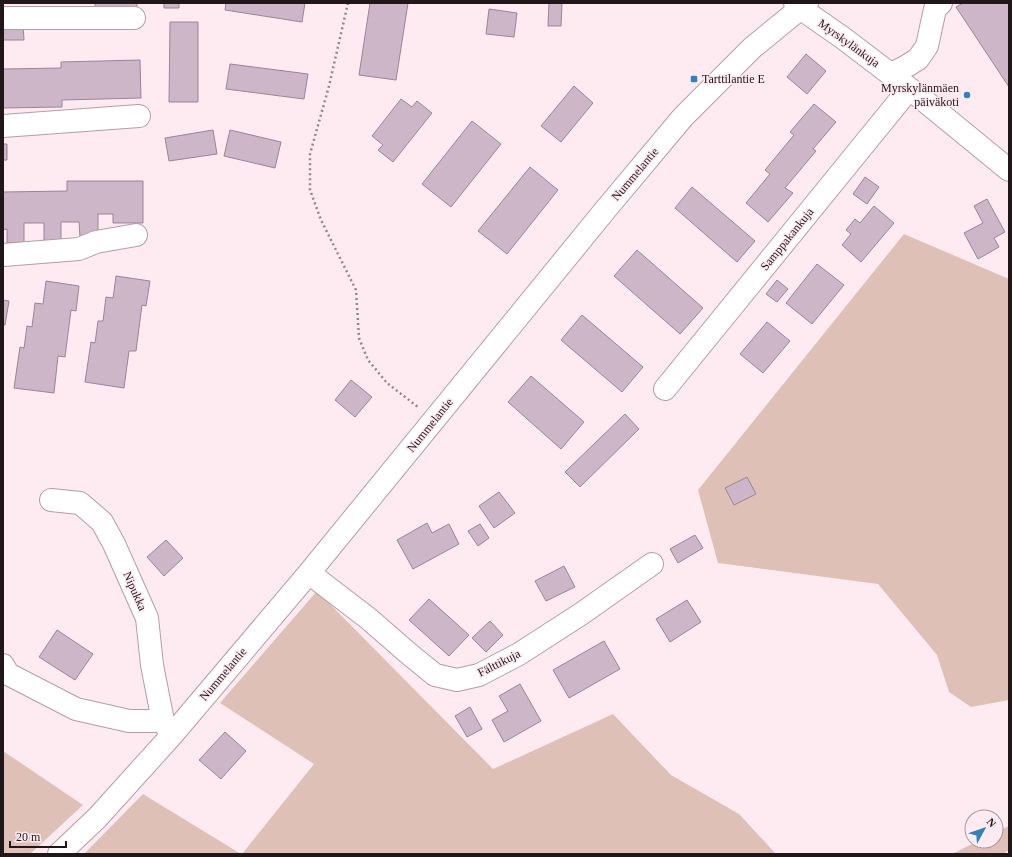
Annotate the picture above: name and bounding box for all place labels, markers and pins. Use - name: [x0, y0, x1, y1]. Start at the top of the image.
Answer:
- place label: Tarttilantie E: [702, 72, 765, 86]
- marker: Tarttilantie E: [689, 74, 699, 84]
- place label: Myrskylänmäen päiväkoti: [881, 81, 960, 109]
- marker: Myrskylänmäen päiväkoti: [962, 90, 972, 100]

